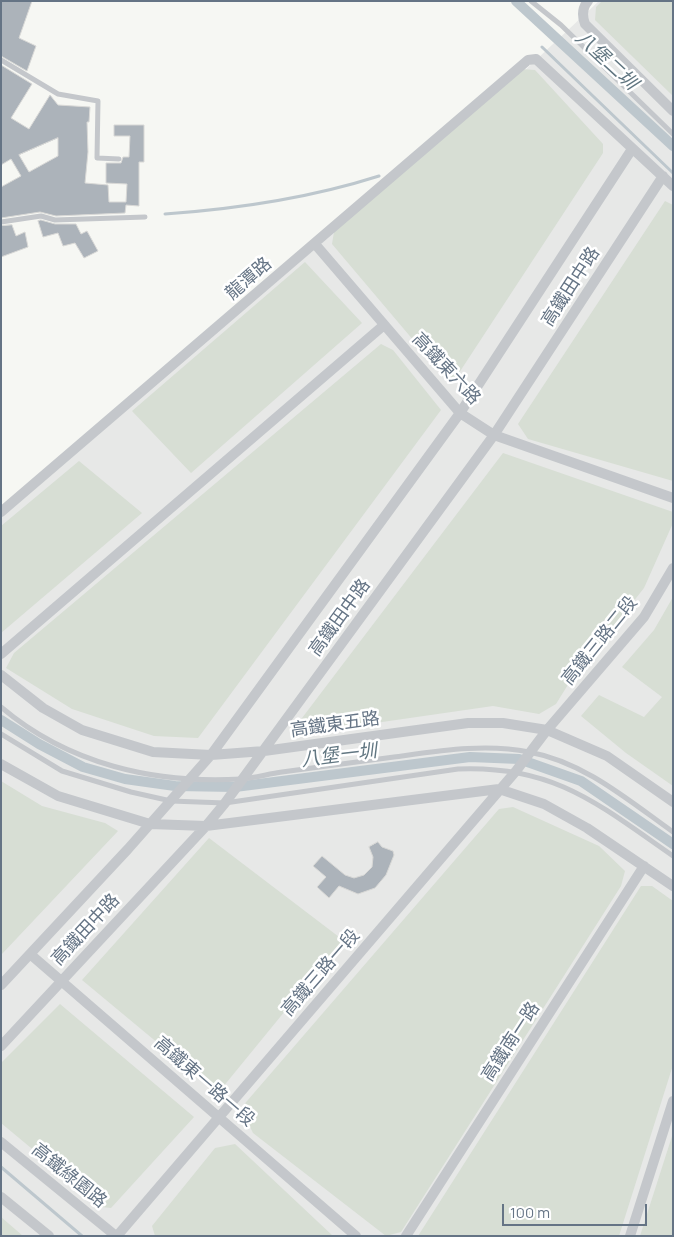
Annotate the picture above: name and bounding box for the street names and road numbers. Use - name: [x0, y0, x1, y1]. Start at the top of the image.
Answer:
- street label: 高鐵田中路: [537, 243, 605, 331]
- street label: 龍潭路: [222, 253, 276, 305]
- street label: 高鐵東六路: [407, 329, 485, 409]
- street label: 高鐵田中路: [305, 575, 375, 661]
- street label: 高鐵三路二段: [558, 592, 642, 690]
- street label: 高鐵東五路: [289, 708, 381, 742]
- street label: 高鐵田中路: [47, 890, 125, 970]
- street label: 高鐵三路一段: [277, 925, 365, 1021]
- street label: 高鐵南一路: [477, 998, 545, 1086]
- street label: 高鐵東一路一段: [149, 1033, 259, 1131]
- street label: 高鐵綠園路: [27, 1139, 111, 1213]

